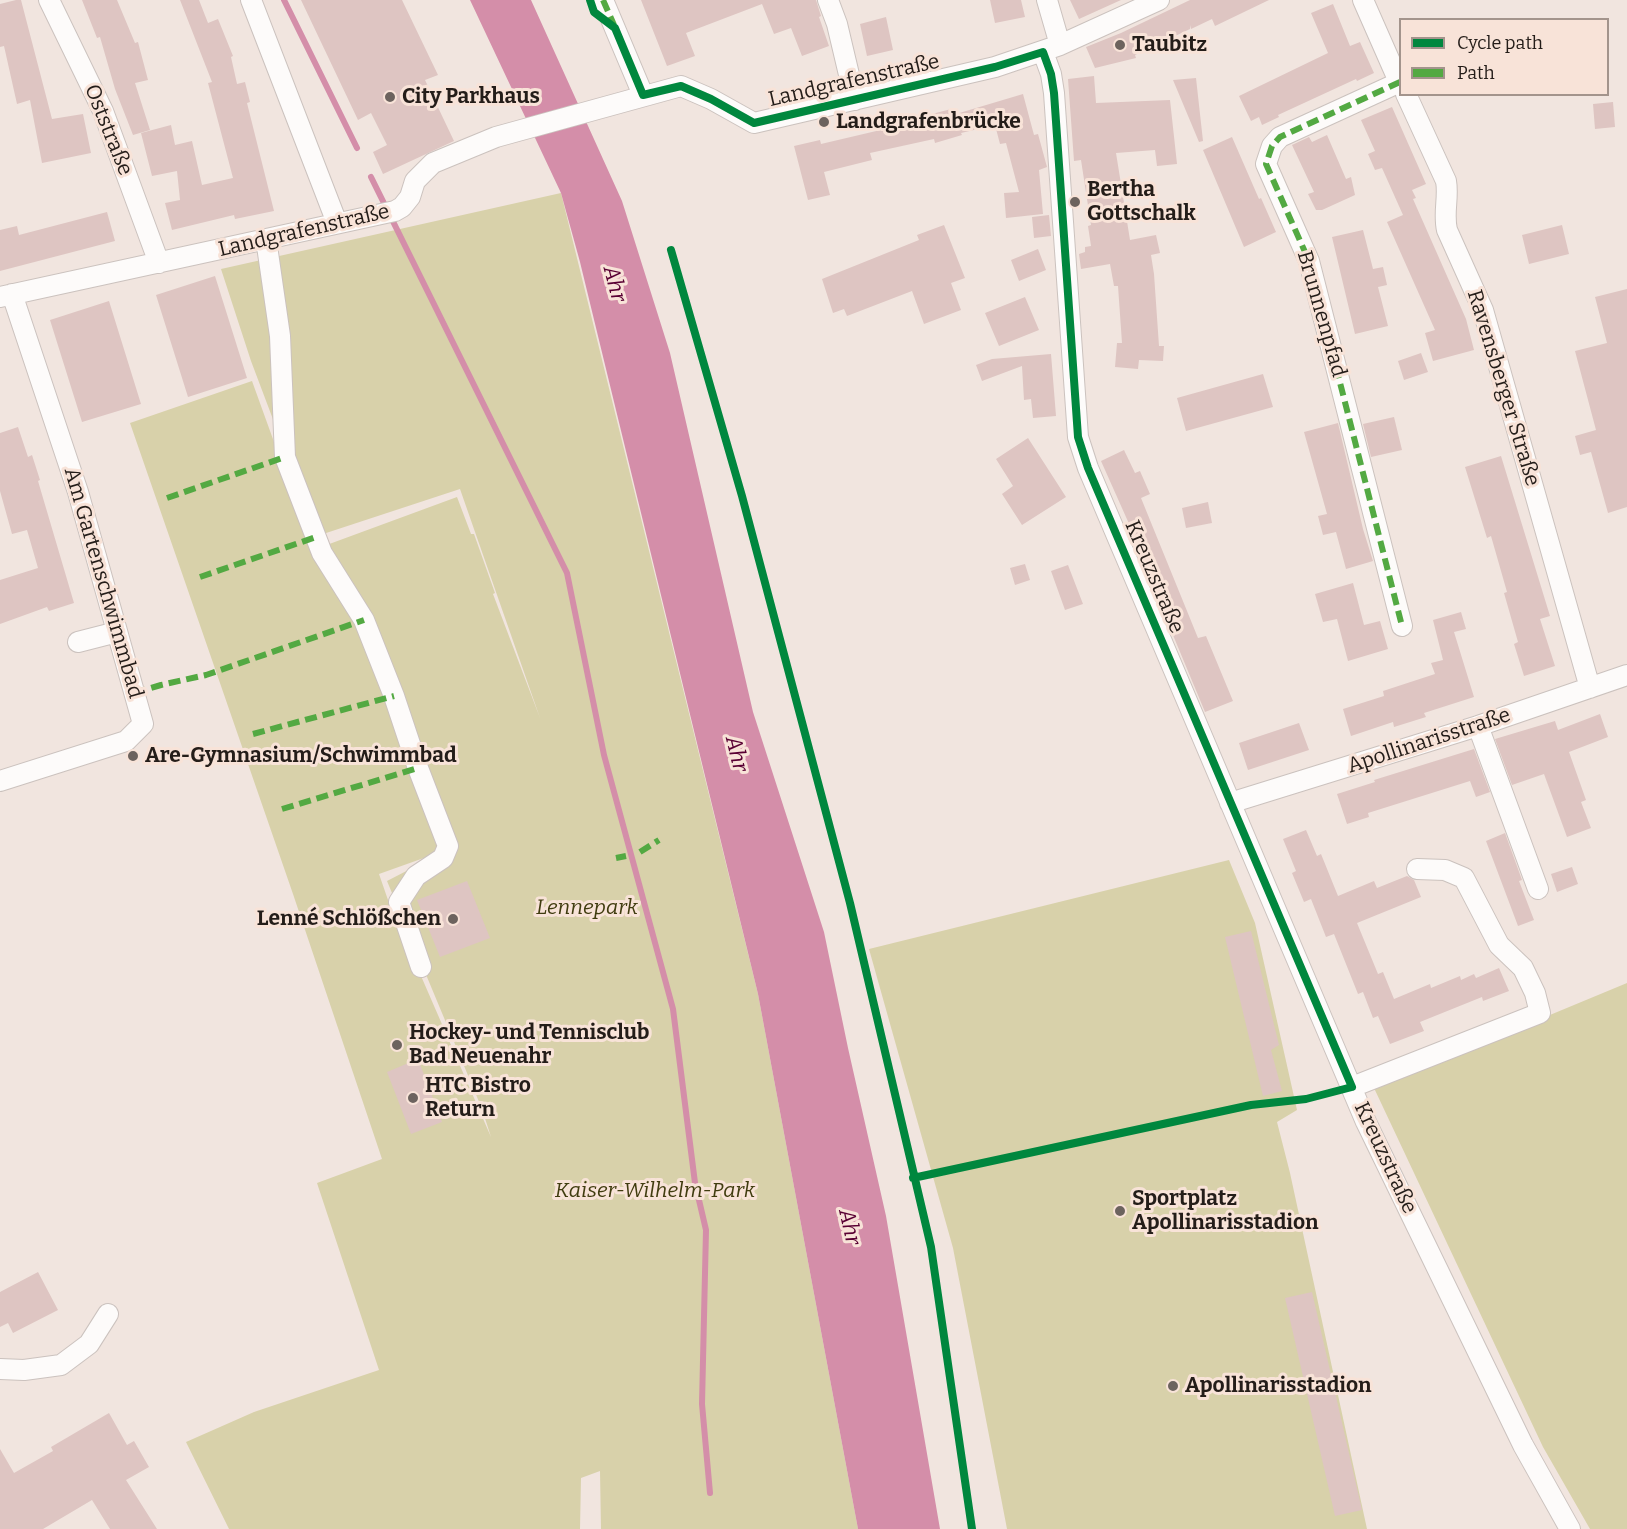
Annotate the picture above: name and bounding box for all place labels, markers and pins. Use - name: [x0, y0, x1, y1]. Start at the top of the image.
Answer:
- place label: Taubitz: [1132, 32, 1207, 58]
- marker: Taubitz: [1113, 38, 1127, 52]
- place label: City Parkhaus: [402, 84, 540, 110]
- marker: City Parkhaus: [383, 90, 397, 104]
- place label: Landgrafenbrücke: [836, 109, 1021, 135]
- marker: Landgrafenbrücke: [817, 115, 831, 129]
- place label: Bertha Gottschalk: [1087, 177, 1196, 227]
- marker: Bertha Gottschalk: [1068, 195, 1082, 209]
- place label: Are-Gymnasium/Schwimmbad: [145, 743, 457, 769]
- marker: Are-Gymnasium/Schwimmbad: [126, 749, 140, 763]
- place label: Lenné Schlößchen: [257, 906, 441, 932]
- marker: Lenné Schlößchen: [446, 912, 460, 926]
- place label: Hockey- und Tennisclub Bad Neuenahr: [409, 1020, 649, 1070]
- marker: Hockey- und Tennisclub Bad Neuenahr: [390, 1038, 404, 1052]
- place label: HTC Bistro Return: [425, 1073, 531, 1123]
- marker: HTC Bistro Return: [406, 1091, 420, 1105]
- place label: Sportplatz Apollinarisstadion: [1132, 1186, 1319, 1236]
- marker: Sportplatz Apollinarisstadion: [1113, 1204, 1127, 1218]
- place label: Apollinarisstadion: [1185, 1373, 1372, 1399]
- marker: Apollinarisstadion: [1166, 1379, 1180, 1393]

